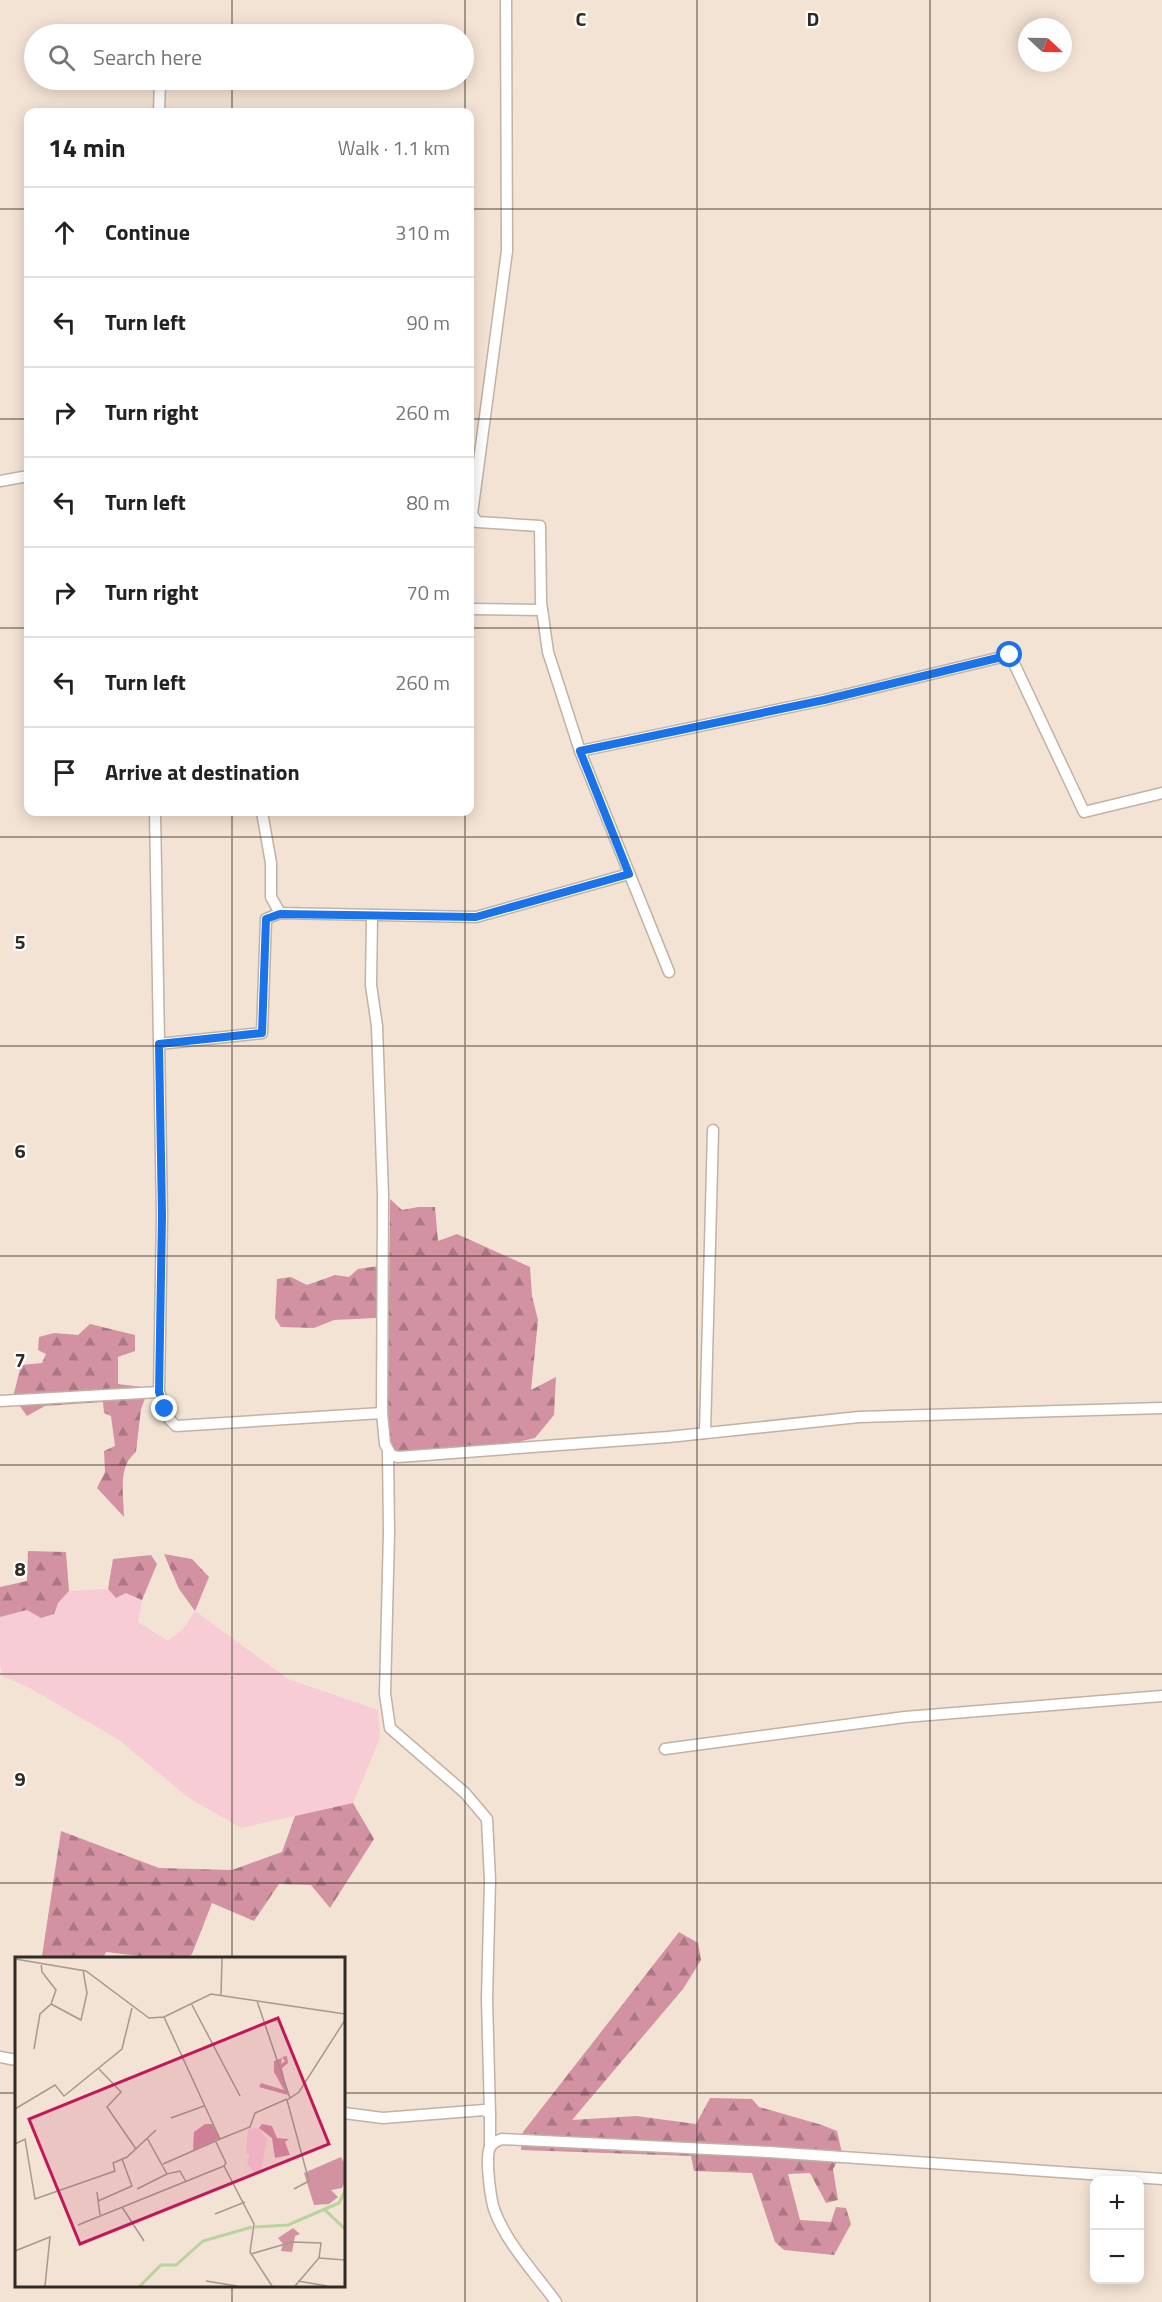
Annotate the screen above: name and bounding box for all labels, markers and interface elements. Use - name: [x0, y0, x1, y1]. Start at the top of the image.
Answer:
- text: C: [576, 3, 587, 34]
- text: D: [807, 3, 819, 34]
- north arrow: [1018, 18, 1072, 72]
- search box: [24, 24, 474, 90]
- text: Search here: [93, 40, 202, 74]
- icon: search: [45, 41, 78, 74]
- text: 14 min: [48, 128, 126, 167]
- text: Walk · 1.1 km: [338, 132, 450, 163]
- text: Continue: [105, 215, 190, 249]
- icon: ahead: [48, 216, 81, 249]
- text: 310 m: [395, 217, 450, 248]
- text: Turn left: [105, 305, 186, 339]
- icon: left: [48, 306, 81, 339]
- text: 90 m: [406, 307, 450, 338]
- text: Turn right: [105, 395, 199, 429]
- icon: right: [48, 396, 81, 429]
- text: 260 m: [395, 397, 450, 428]
- text: Turn left: [105, 485, 186, 519]
- icon: left: [48, 486, 81, 519]
- text: 80 m: [406, 487, 450, 518]
- text: Turn right: [105, 575, 199, 609]
- icon: right: [48, 576, 81, 609]
- text: 70 m: [406, 577, 450, 608]
- route start: [996, 641, 1022, 667]
- text: Turn left: [105, 665, 186, 699]
- icon: left: [48, 666, 81, 699]
- text: 260 m: [395, 667, 450, 698]
- text: Arrive at destination: [105, 755, 300, 789]
- icon: arrive: [48, 756, 81, 789]
- text: 5: [14, 926, 26, 957]
- text: 6: [14, 1135, 26, 1166]
- text: 7: [14, 1344, 26, 1375]
- route end: [151, 1395, 177, 1421]
- text: 8: [14, 1553, 26, 1584]
- text: 9: [14, 1763, 26, 1794]
- inset map: [15, 1957, 345, 2287]
- map controls: [1090, 2176, 1144, 2284]
- button: +: [1090, 2176, 1144, 2230]
- button: −: [1090, 2230, 1144, 2284]

